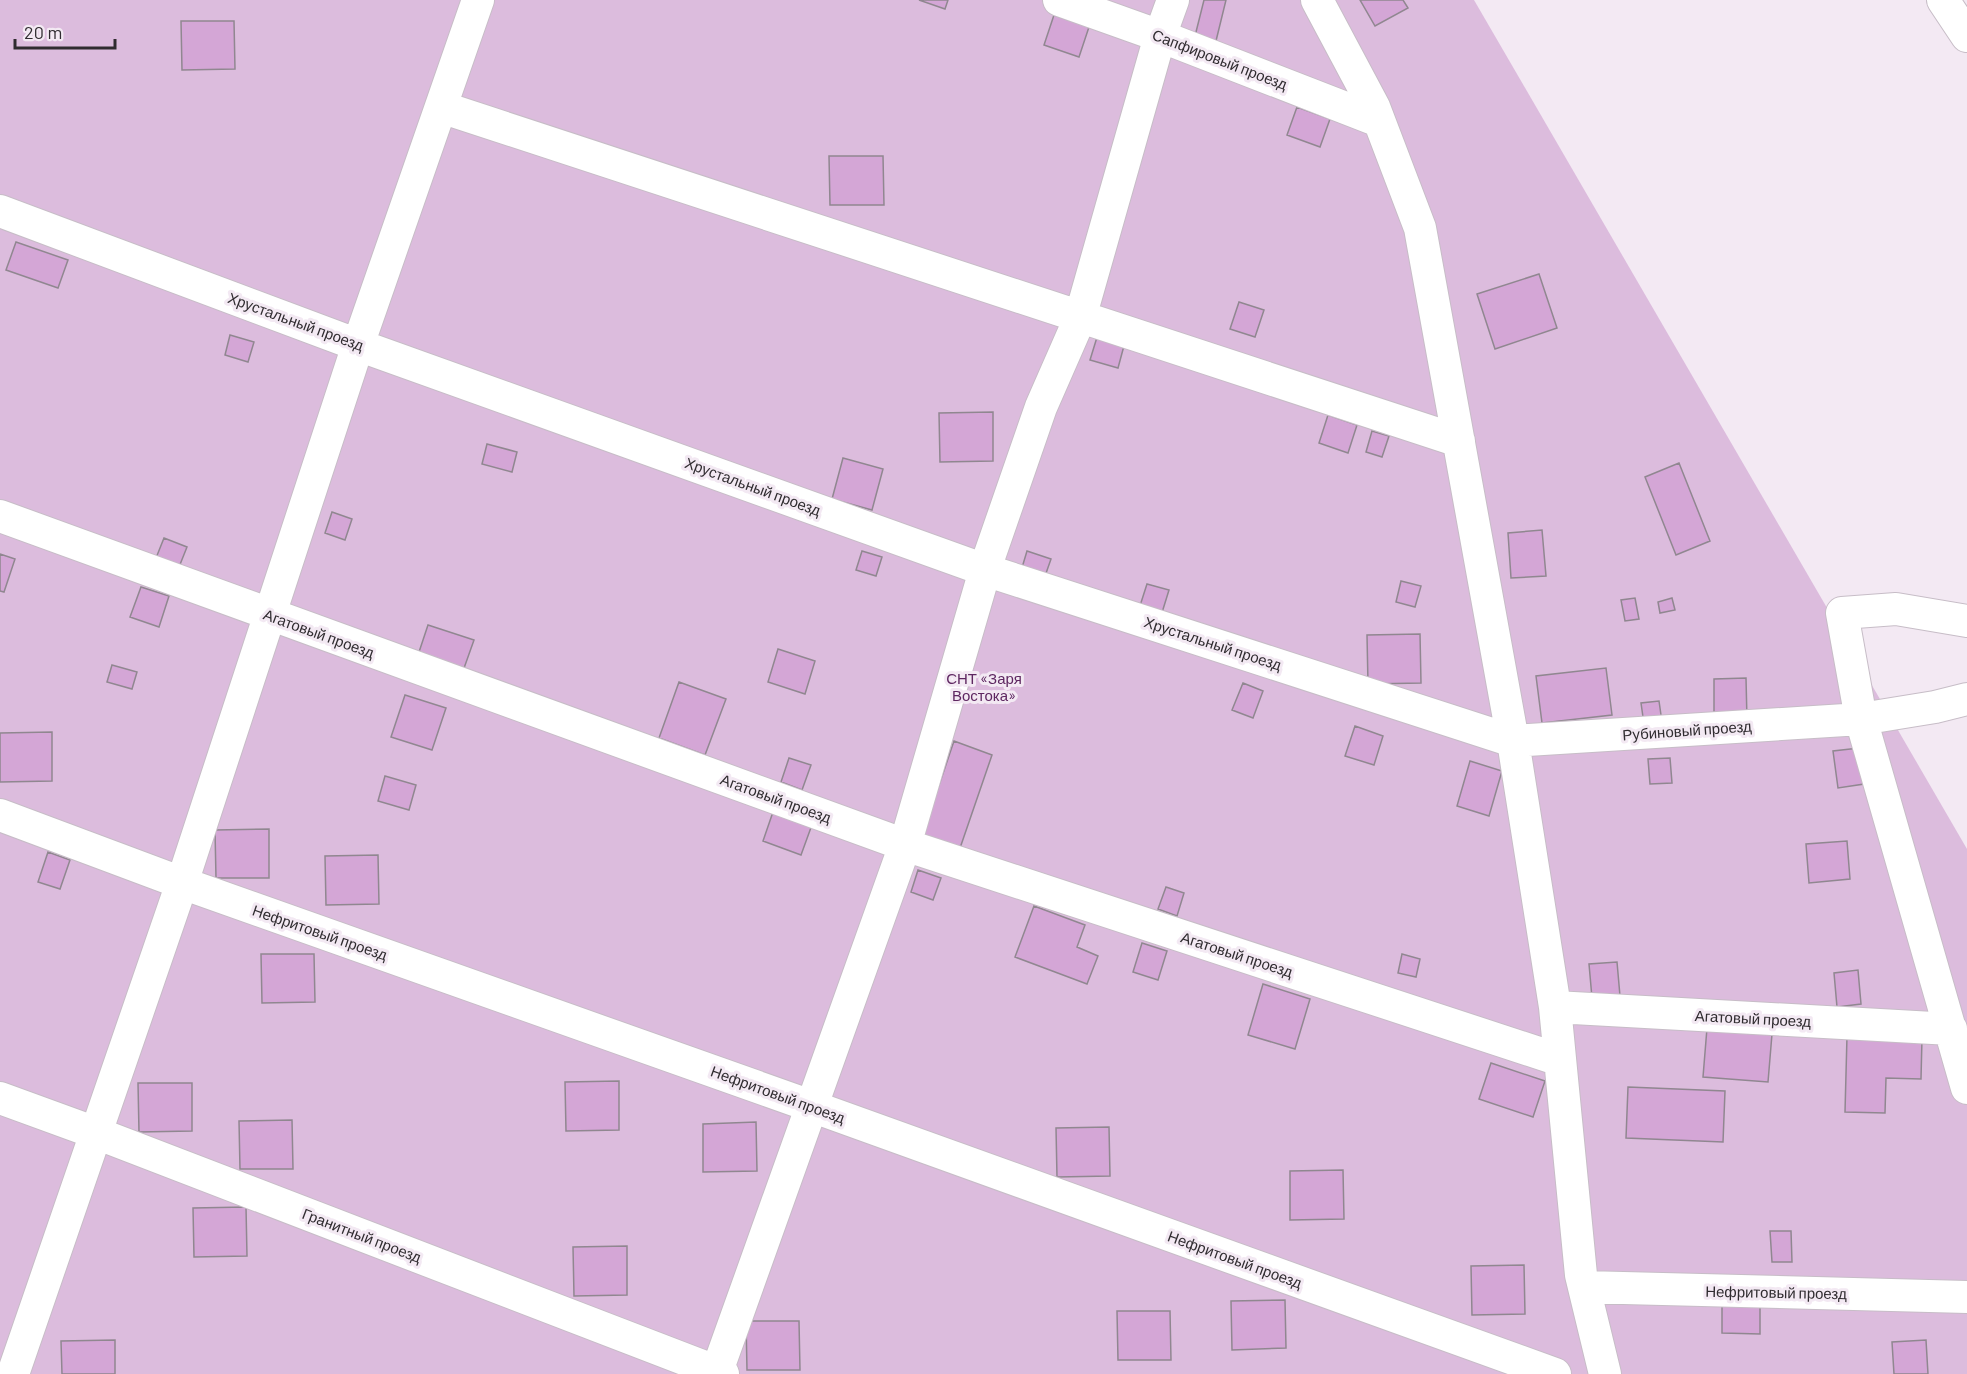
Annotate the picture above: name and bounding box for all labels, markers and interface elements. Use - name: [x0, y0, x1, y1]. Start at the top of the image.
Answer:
- scale bar: [15, 12, 116, 50]
- text: 20 m: [24, 21, 62, 43]
- street label: Сапфировый проезд: [1150, 25, 1290, 93]
- street label: Хрустальный проезд: [226, 288, 367, 354]
- street label: Хрустальный проезд: [683, 453, 824, 519]
- street label: Агатовый проезд: [261, 605, 377, 661]
- street label: Хрустальный проезд: [1142, 612, 1284, 674]
- park label: СНТ «Заря Востока»: [946, 669, 1022, 704]
- street label: Рубиновый проезд: [1622, 716, 1752, 743]
- street label: Агатовый проезд: [718, 770, 834, 826]
- street label: Нефритовый проезд: [250, 900, 390, 964]
- street label: Агатовый проезд: [1179, 927, 1295, 981]
- street label: Агатовый проезд: [1694, 1006, 1812, 1030]
- street label: Нефритовый проезд: [708, 1061, 848, 1127]
- street label: Гранитный проезд: [300, 1204, 424, 1266]
- street label: Нефритовый проезд: [1165, 1226, 1305, 1292]
- street label: Нефритовый проезд: [1705, 1282, 1847, 1302]

